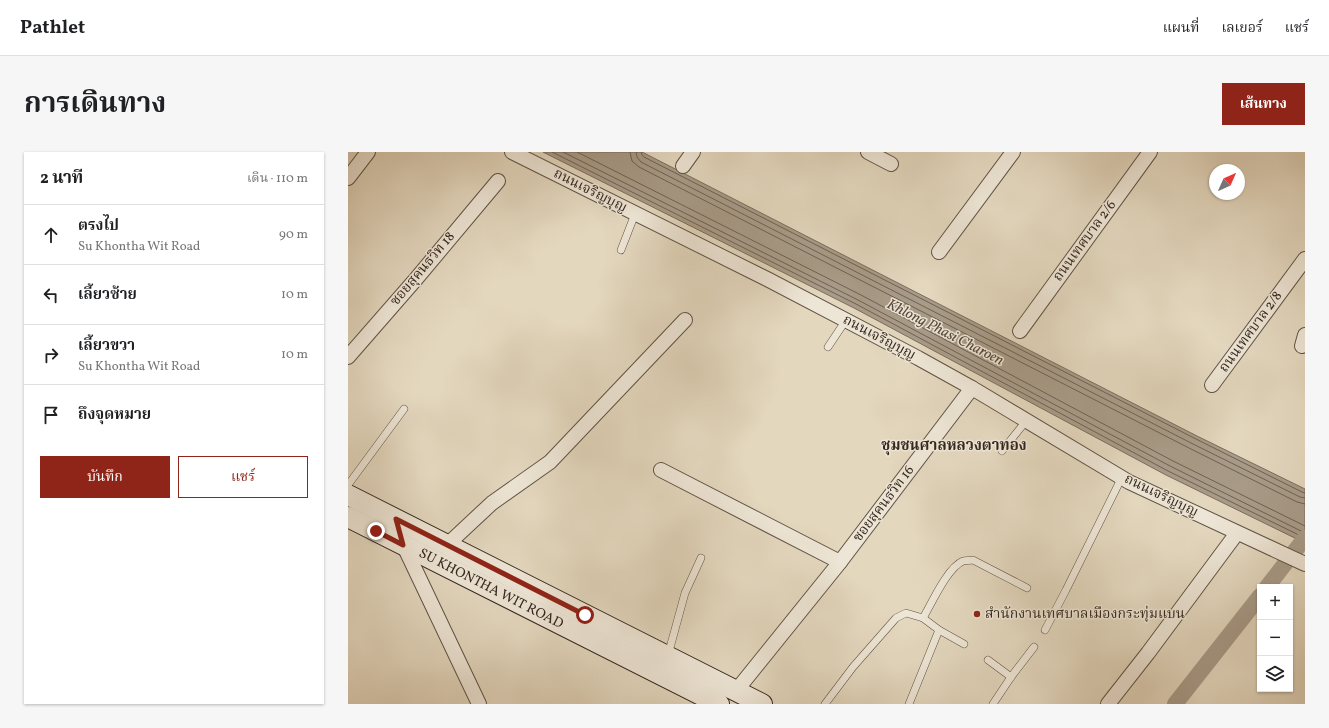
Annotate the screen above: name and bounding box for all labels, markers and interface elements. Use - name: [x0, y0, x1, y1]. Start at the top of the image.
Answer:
- text: Pathlet: [20, 15, 85, 41]
- text: แผนที่: [1163, 19, 1199, 38]
- text: เลเยอร์: [1221, 19, 1263, 38]
- text: แชร์: [1285, 19, 1309, 38]
- button: เส้นทาง: [1222, 83, 1305, 125]
- text: การเดินทาง: [24, 85, 166, 124]
- street label: ถนนเจริญบุญ: [550, 164, 630, 218]
- north arrow: [1209, 164, 1245, 200]
- text: 2 นาที: [40, 167, 83, 190]
- text: เดิน · 110 m: [247, 170, 308, 188]
- street label: ถนนเทศบาล 2/6: [1049, 197, 1121, 285]
- text: ตรงไป: [78, 216, 119, 237]
- icon: ahead: [40, 224, 62, 246]
- text: 90 m: [279, 226, 308, 244]
- street label: ซอยสุคนธวิท 18: [386, 228, 460, 310]
- text: Su Khontha Wit Road: [78, 238, 200, 256]
- icon: left: [40, 284, 62, 306]
- text: เลี้ยวซ้าย: [78, 285, 137, 306]
- text: 10 m: [281, 286, 308, 304]
- street label: ถนนเทศบาล 2/8: [1215, 288, 1287, 376]
- water label: Khlong Phasi Charoen: [883, 294, 1007, 372]
- street label: ถนนเจริญบุญ: [839, 311, 919, 365]
- text: เลี้ยวขวา: [78, 336, 135, 357]
- icon: right: [40, 344, 62, 366]
- text: 10 m: [281, 346, 308, 364]
- text: Su Khontha Wit Road: [78, 358, 200, 376]
- icon: arrive: [40, 404, 62, 426]
- text: ถึงจุดหมาย: [78, 405, 151, 426]
- district label: ชุมชนศาลหลวงตาทอง: [881, 436, 1027, 457]
- button: บันทึก: [40, 456, 170, 498]
- button: แชร์: [178, 456, 308, 498]
- street label: ซอยสุคนธวิท 16: [849, 462, 919, 546]
- street label: ถนนเจริญบุญ: [1121, 470, 1201, 522]
- route end: [367, 522, 385, 540]
- street label: SU KHONTHA WIT ROAD: [415, 544, 567, 634]
- map controls: [1257, 584, 1293, 692]
- button: +: [1257, 584, 1293, 620]
- place label: สำนักงานเทศบาลเมืองกระทุ่มแบน: [985, 605, 1185, 624]
- route start: [576, 606, 594, 624]
- marker: สำนักงานเทศบาลเมืองกระทุ่มแบน: [972, 609, 982, 619]
- button: −: [1257, 620, 1293, 656]
- button: layers: [1257, 656, 1293, 692]

